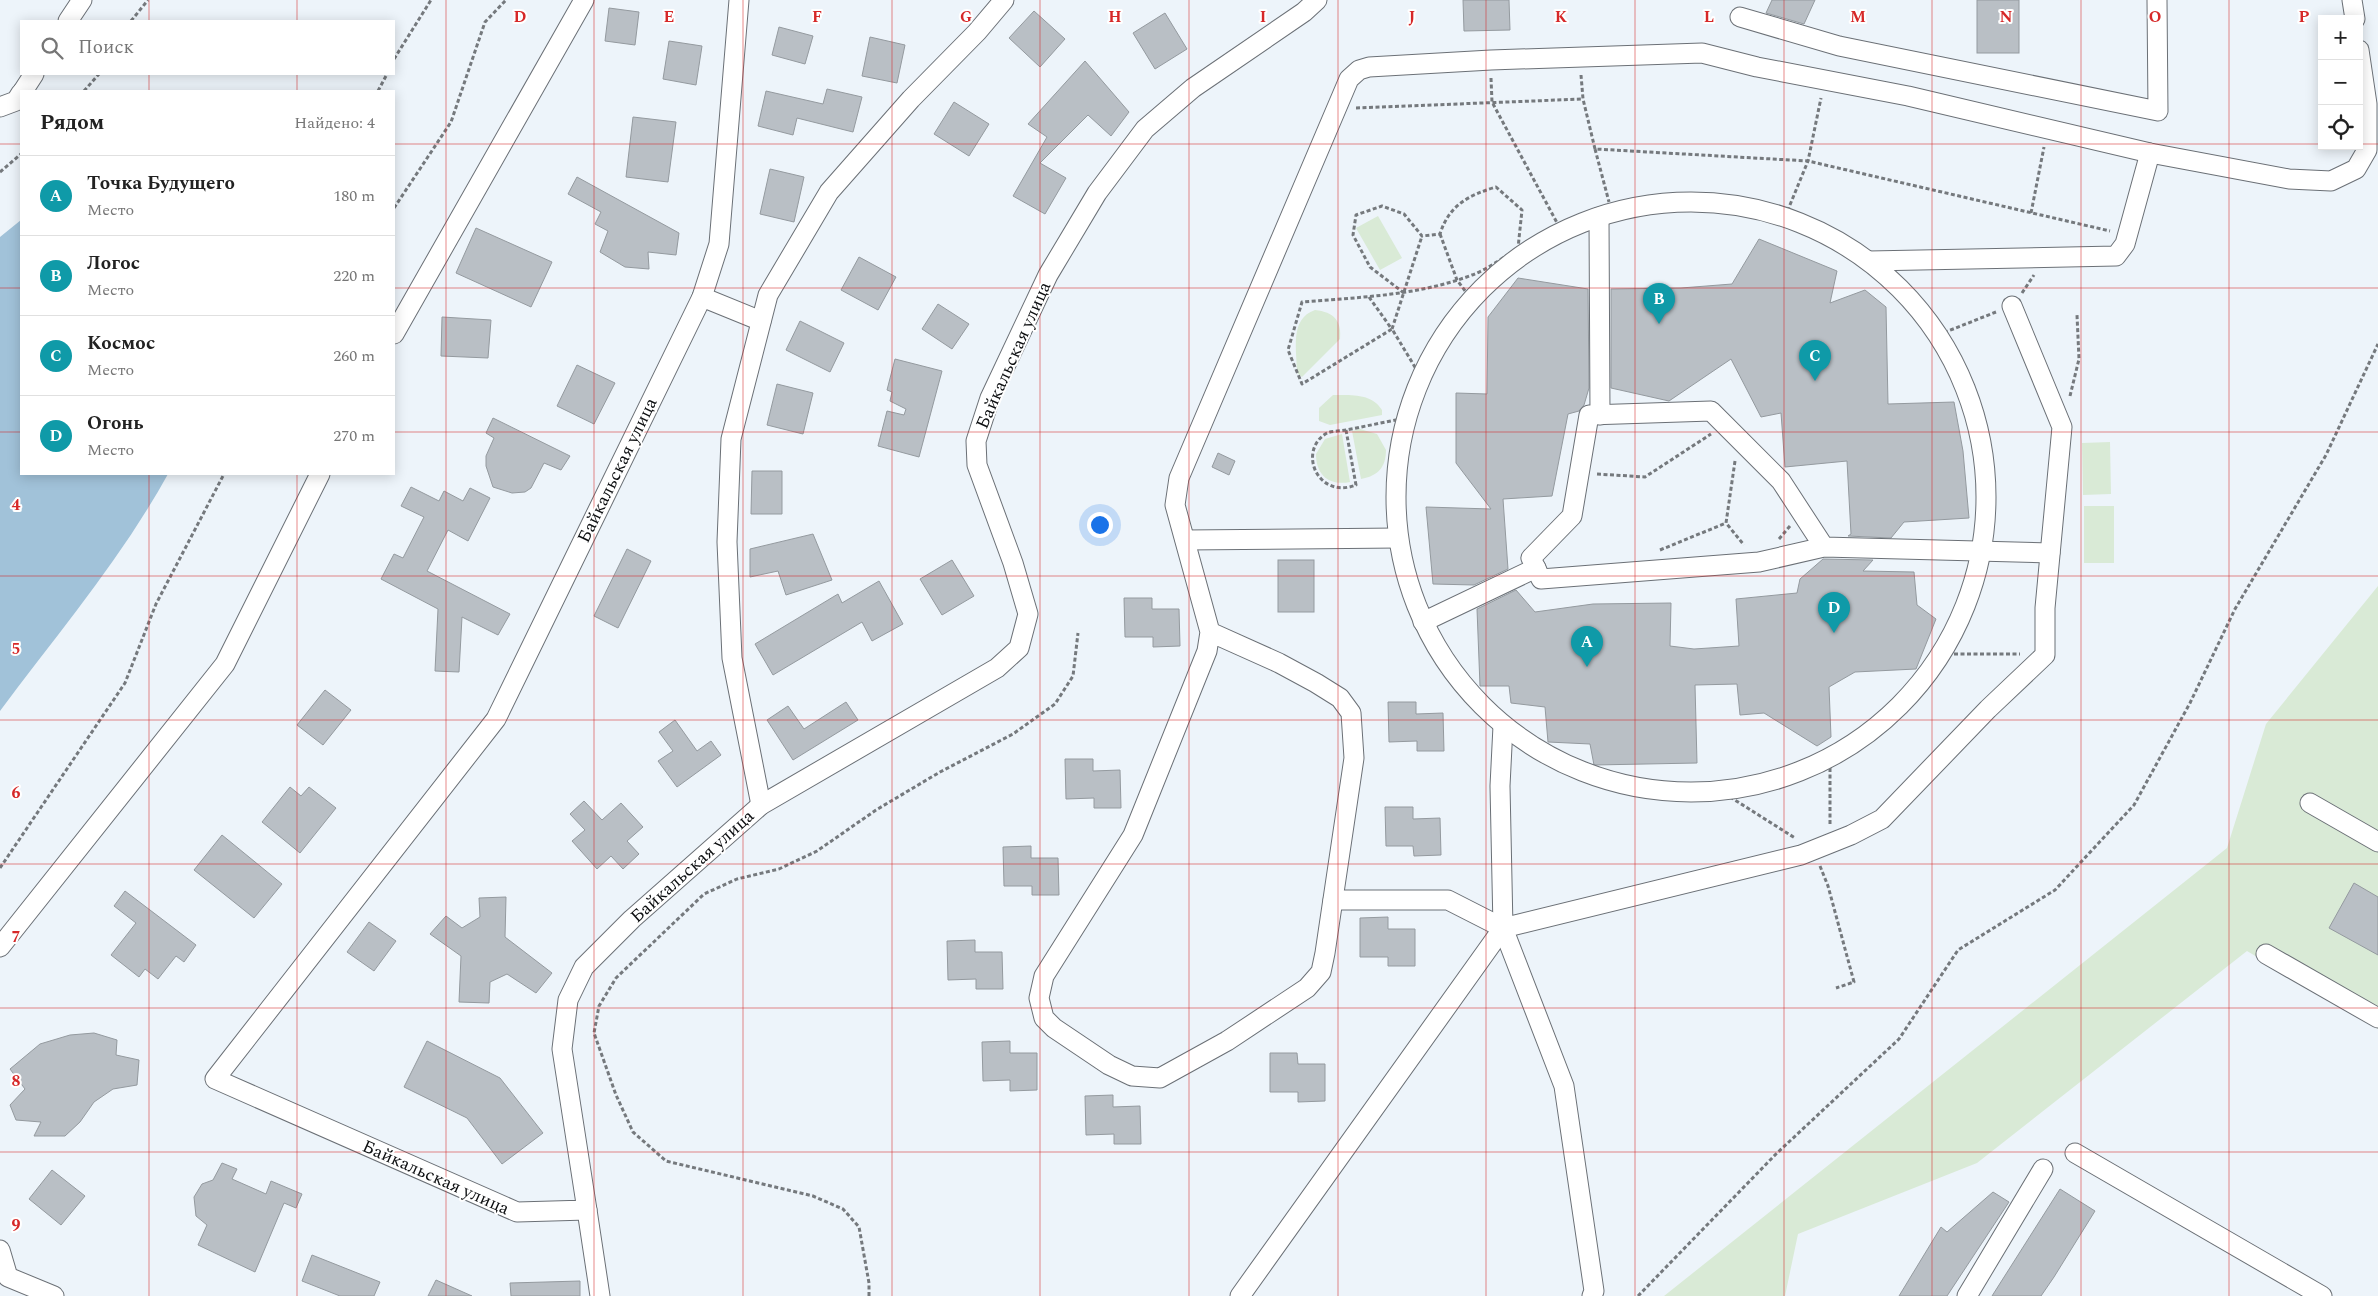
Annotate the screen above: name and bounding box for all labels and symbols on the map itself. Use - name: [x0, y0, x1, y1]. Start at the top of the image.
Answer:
- text: D: [514, 5, 527, 29]
- text: E: [664, 5, 674, 29]
- text: F: [812, 5, 822, 29]
- text: G: [960, 5, 972, 29]
- text: H: [1108, 5, 1122, 29]
- text: I: [1260, 5, 1266, 29]
- text: J: [1409, 5, 1416, 29]
- text: K: [1555, 5, 1568, 29]
- text: L: [1704, 5, 1714, 29]
- text: M: [1850, 5, 1866, 29]
- text: N: [1999, 5, 2013, 29]
- text: O: [2149, 5, 2161, 29]
- text: P: [2299, 5, 2310, 29]
- street label: Байкальская улица: [969, 277, 1058, 433]
- pin: B: [1643, 283, 1675, 324]
- pin: C: [1799, 340, 1831, 381]
- street label: Байкальская улица: [570, 393, 664, 548]
- text: 4: [12, 493, 21, 517]
- your location: [1087, 512, 1113, 538]
- pin: D: [1818, 592, 1850, 633]
- pin: A: [1571, 626, 1603, 667]
- text: 5: [12, 637, 20, 661]
- text: 6: [12, 781, 21, 805]
- street label: Байкальская улица: [624, 803, 761, 930]
- text: 7: [12, 925, 21, 949]
- text: 8: [12, 1069, 21, 1093]
- street label: Байкальская улица: [358, 1133, 514, 1222]
- text: 9: [12, 1213, 21, 1237]

